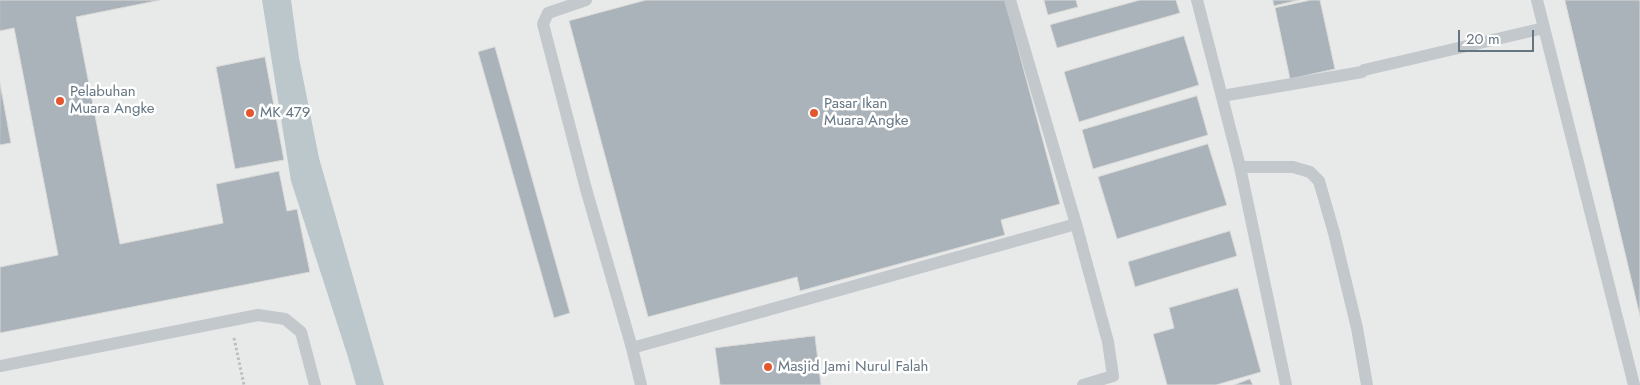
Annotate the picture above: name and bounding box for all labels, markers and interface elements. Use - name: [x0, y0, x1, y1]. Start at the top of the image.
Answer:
- scale bar: [1460, 20, 1536, 52]
- text: 20 m: [1466, 28, 1500, 50]
- place label: Pelabuhan Muara Angke: [70, 83, 155, 118]
- marker: Pelabuhan Muara Angke: [54, 95, 66, 107]
- place label: Pasar Ikan Muara Angke: [824, 95, 909, 130]
- place label: MK 479: [260, 104, 310, 122]
- marker: MK 479: [244, 107, 256, 119]
- marker: Pasar Ikan Muara Angke: [808, 107, 820, 119]
- place label: Masjid Jami Nurul Falah: [778, 358, 928, 376]
- marker: Masjid Jami Nurul Falah: [762, 361, 774, 373]

